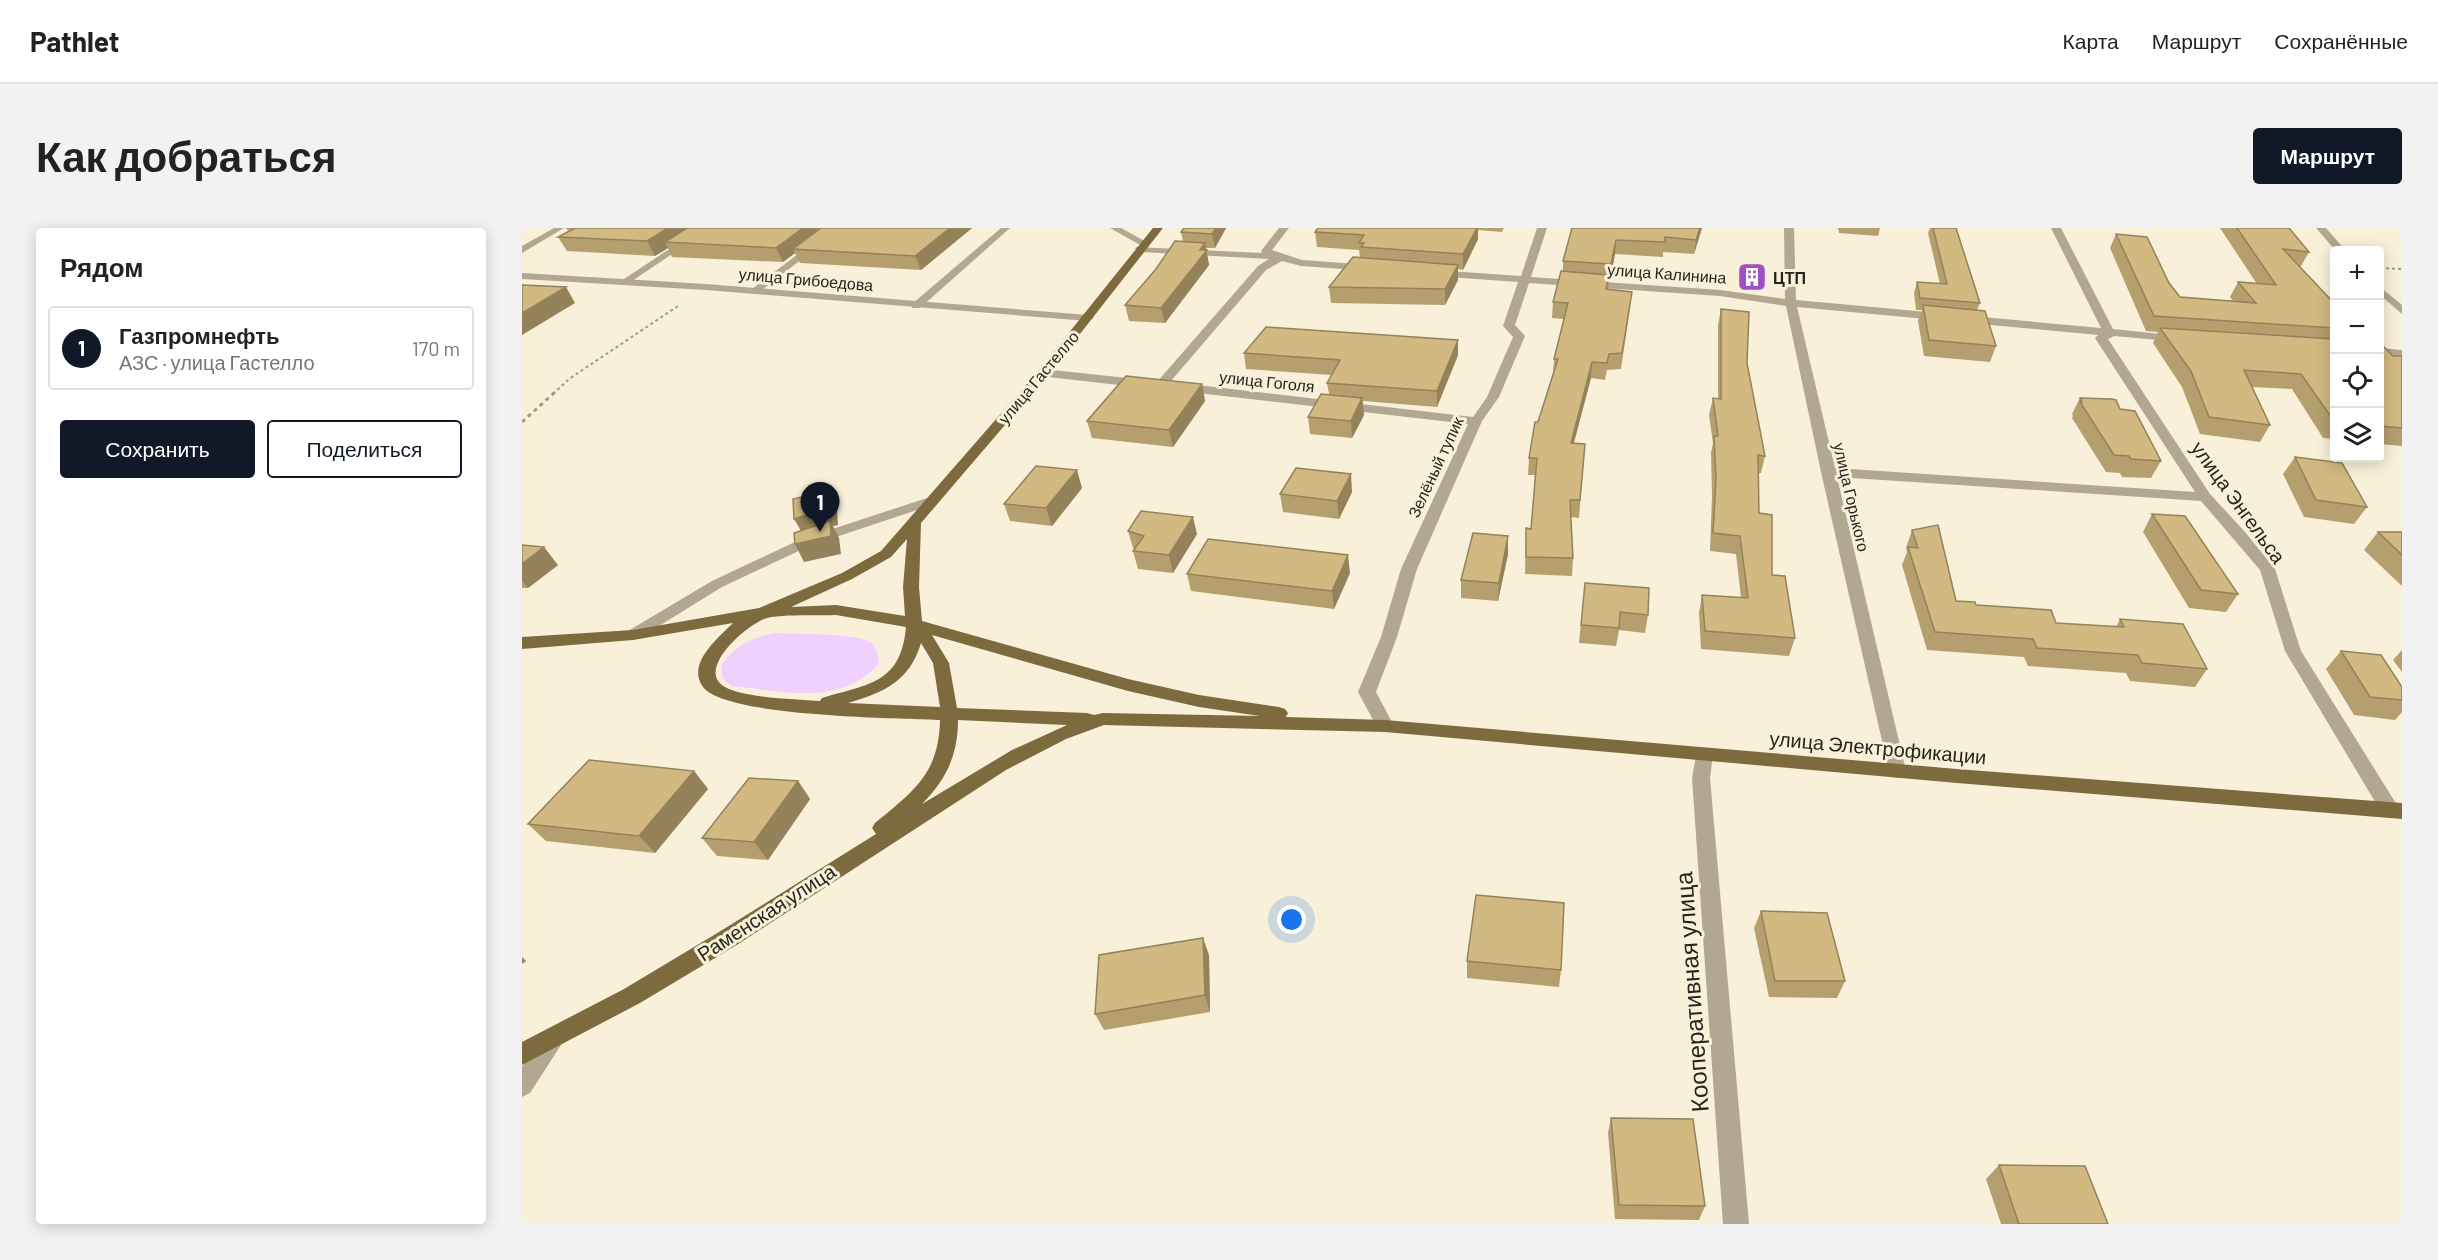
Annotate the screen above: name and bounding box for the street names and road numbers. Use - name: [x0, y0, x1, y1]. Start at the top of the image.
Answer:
- street label: улица Калинина: [1607, 259, 1727, 287]
- street label: улица Грибоедова: [738, 264, 874, 294]
- street label: улица Гастелло: [994, 327, 1082, 427]
- street label: улица Гоголя: [1218, 367, 1316, 395]
- street label: Зелёный тупик: [1403, 413, 1467, 520]
- street label: улица Энгельса: [2187, 436, 2292, 568]
- street label: улица Горького: [1830, 441, 1874, 553]
- street label: улица Электрофикации: [1769, 726, 1987, 768]
- street label: Раменская улица: [692, 858, 840, 966]
- street label: Кооперативная улица: [1668, 870, 1714, 1113]

